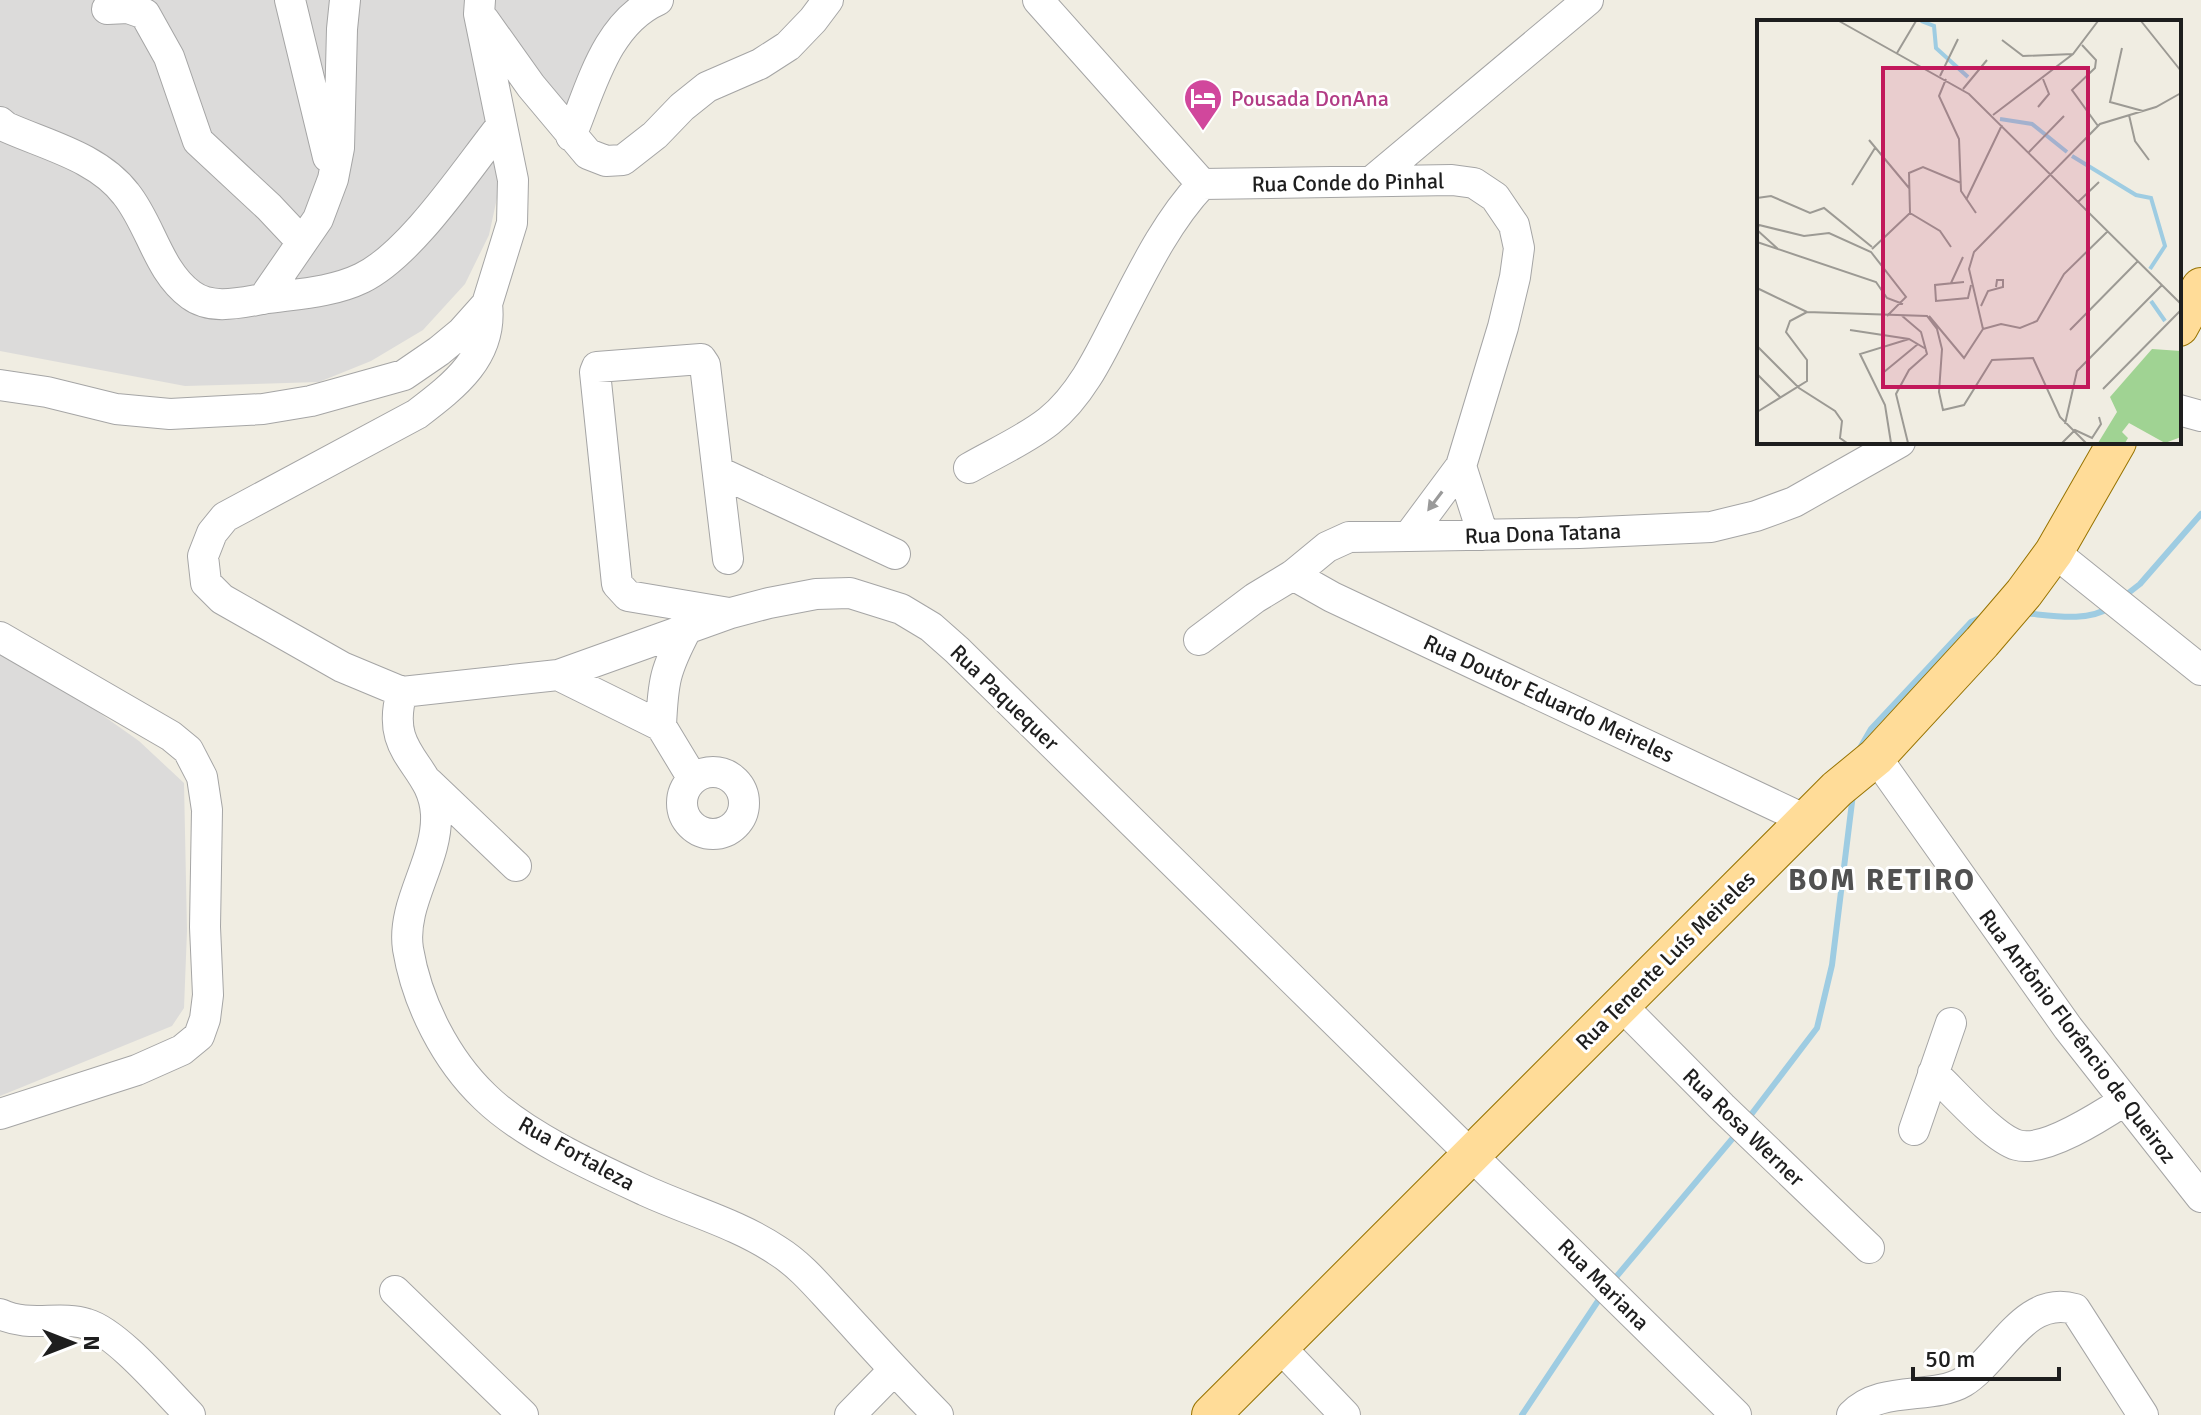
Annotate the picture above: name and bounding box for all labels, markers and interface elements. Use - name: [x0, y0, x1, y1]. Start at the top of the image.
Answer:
- inset map: [1757, 20, 2181, 444]
- hotel icon: Pousada DonAna: [1182, 77, 1224, 132]
- place label: Pousada DonAna: [1231, 85, 1389, 112]
- street label: Rua Conde do Pinhal: [1251, 167, 1445, 198]
- one-way arrow: [1427, 490, 1443, 512]
- street label: Rua Dona Tatana: [1464, 517, 1622, 550]
- street label: Rua Doutor Eduardo Meireles: [1419, 628, 1678, 768]
- street label: Rua Paquequer: [944, 639, 1065, 756]
- district label: BOM RETIRO: [1788, 862, 1976, 899]
- street label: Rua Tenente Luís Meireles: [1570, 865, 1761, 1056]
- street label: Rua Antônio Florêncio de Queiroz: [1973, 904, 2182, 1169]
- street label: Rua Rosa Werner: [1677, 1062, 1810, 1192]
- street label: Rua Fortaleza: [514, 1110, 640, 1196]
- street label: Rua Mariana: [1552, 1233, 1655, 1336]
- north arrow: [32, 1303, 112, 1383]
- scale bar: [1913, 1331, 2059, 1381]
- text: N: [78, 1335, 105, 1351]
- text: 50 m: [1925, 1344, 1975, 1374]

